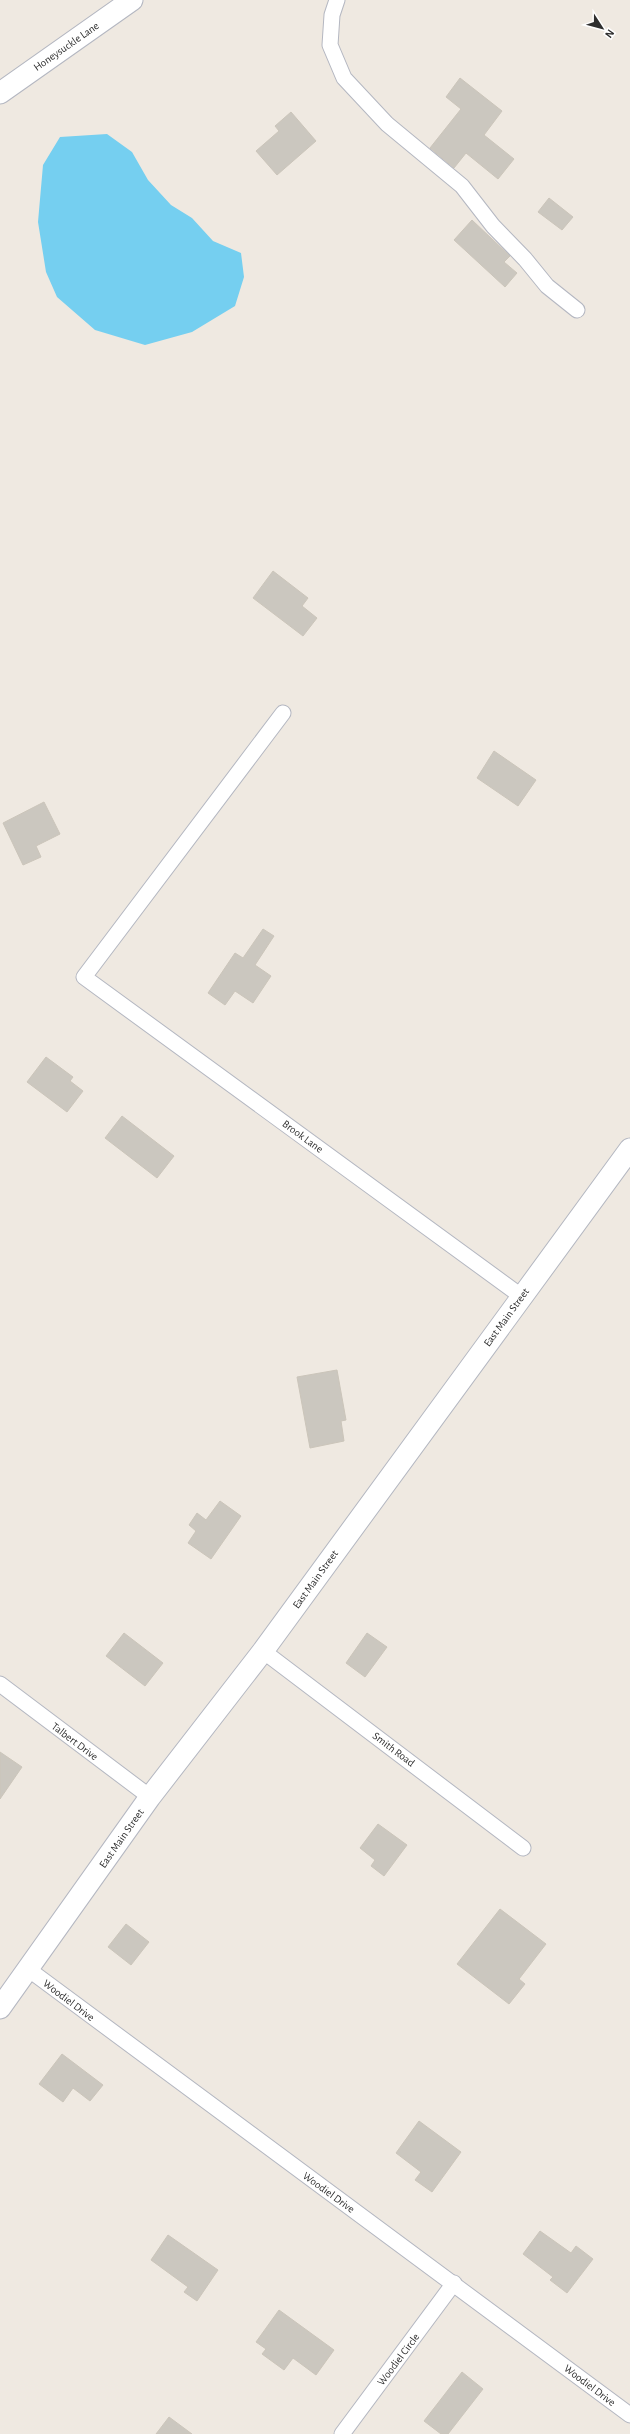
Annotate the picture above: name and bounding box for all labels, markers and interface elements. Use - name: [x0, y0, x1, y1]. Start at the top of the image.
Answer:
- north arrow: [582, 8, 622, 48]
- street label: Honeysuckle Lane: [32, 20, 101, 73]
- text: N: [603, 27, 616, 40]
- street label: Brook Lane: [280, 1118, 325, 1155]
- street label: East Main Street: [482, 1286, 531, 1349]
- street label: East Main Street: [291, 1548, 340, 1611]
- street label: Talbert Drive: [49, 1720, 100, 1762]
- street label: Smith Road: [371, 1730, 417, 1769]
- street label: East Main Street: [97, 1806, 146, 1870]
- street label: Woodiel Drive: [41, 1978, 96, 2023]
- street label: Woodiel Drive: [301, 2170, 357, 2215]
- street label: Woodiel Circle: [375, 2331, 421, 2387]
- street label: Woodiel Drive: [562, 2363, 617, 2408]

